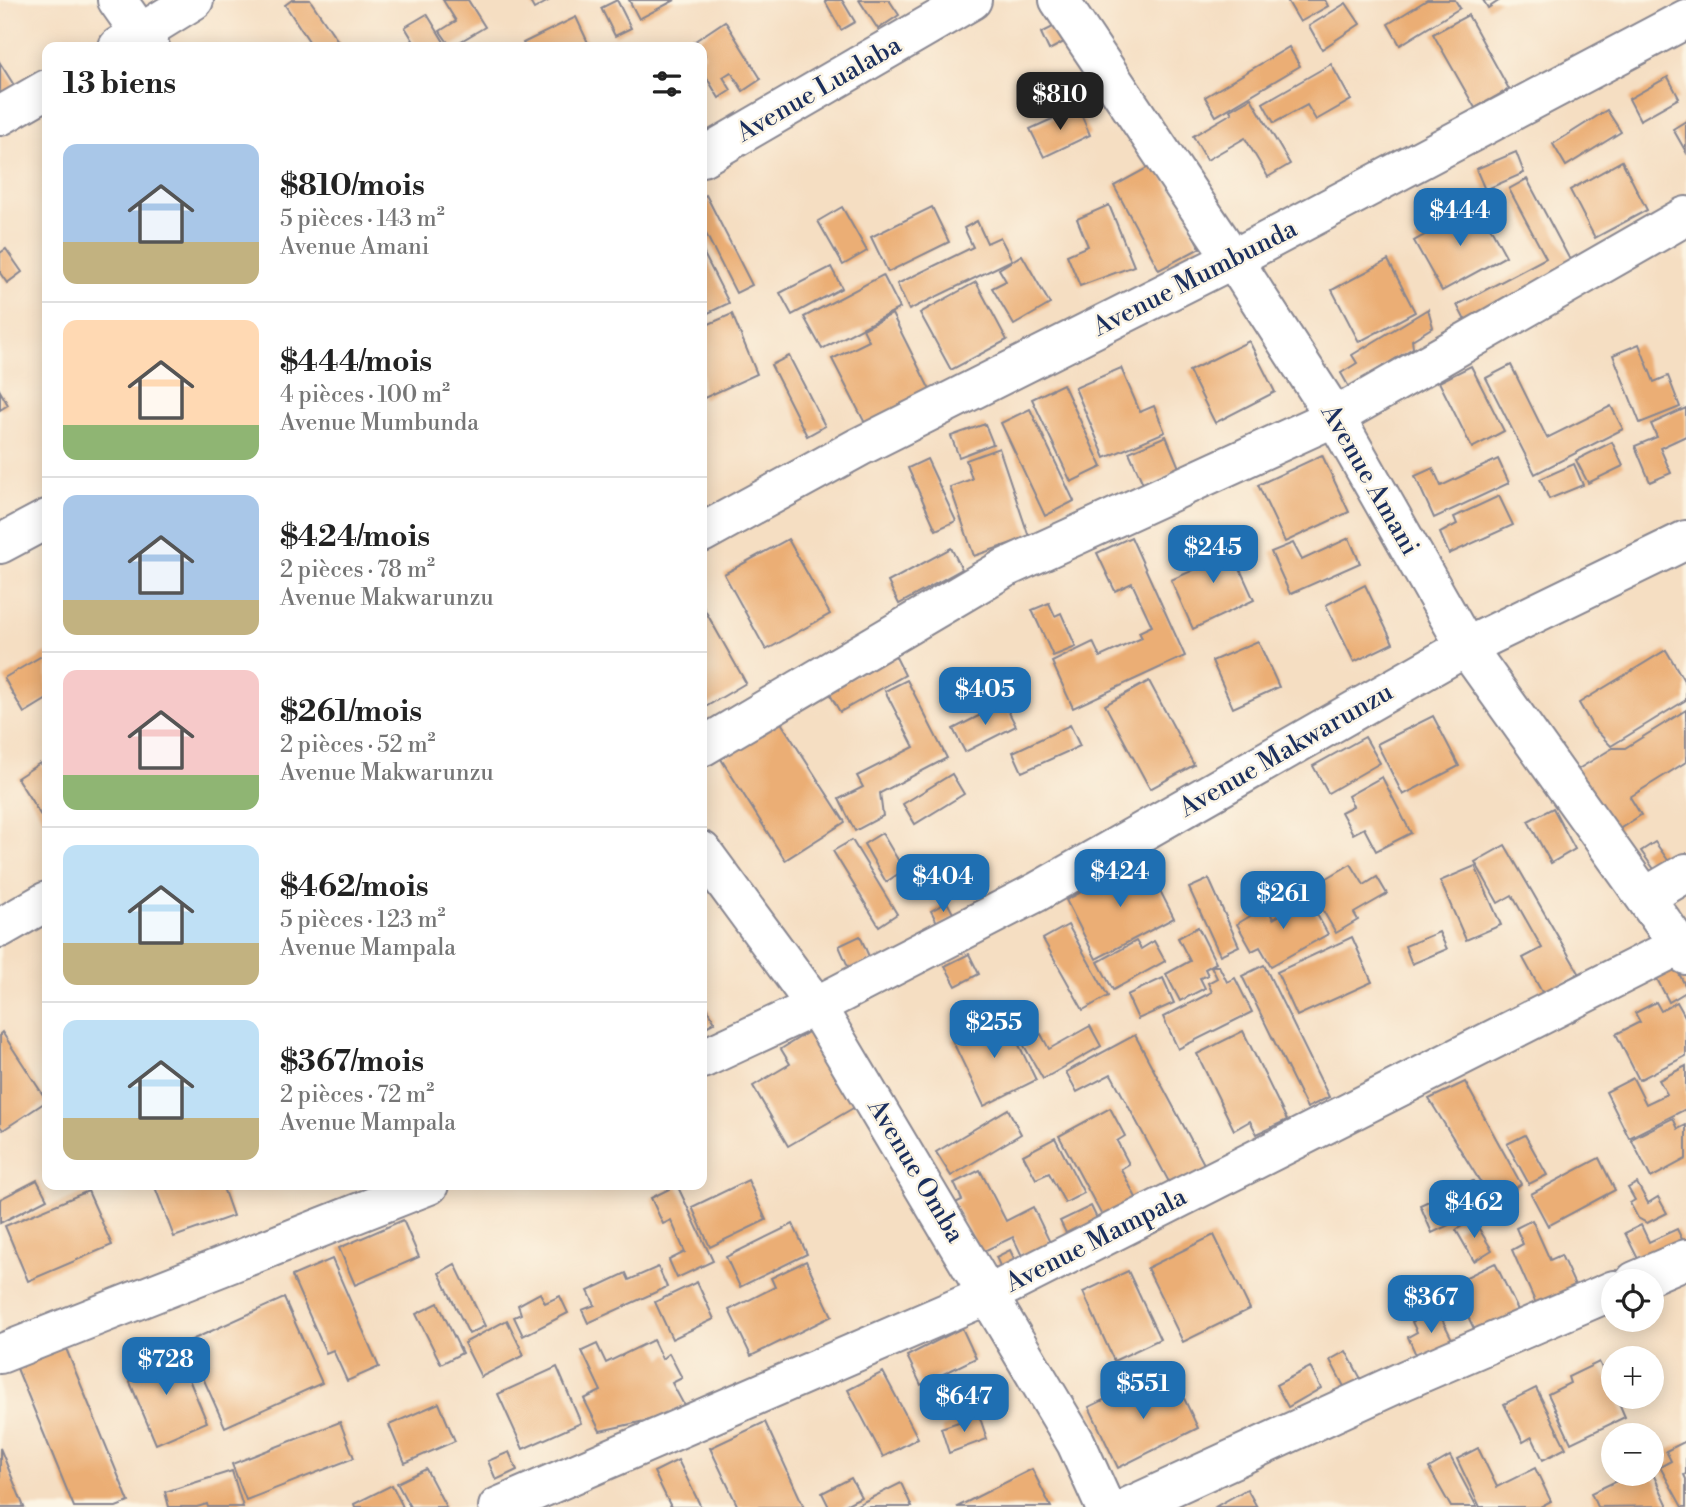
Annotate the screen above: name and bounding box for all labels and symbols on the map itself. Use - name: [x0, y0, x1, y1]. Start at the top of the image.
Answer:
- street label: Avenue Lualaba: [730, 28, 908, 150]
- pin: $810: [1019, 72, 1101, 132]
- pin: $444: [1419, 188, 1501, 248]
- street label: Avenue Mumbunda: [1087, 212, 1303, 344]
- street label: Avenue Amani: [1313, 398, 1426, 561]
- pin: $245: [1172, 526, 1254, 585]
- pin: $405: [944, 668, 1026, 727]
- street label: Avenue Makwarunzu: [1173, 676, 1399, 825]
- pin: $424: [1079, 850, 1161, 909]
- pin: $404: [902, 855, 984, 914]
- pin: $261: [1242, 872, 1324, 931]
- pin: $255: [953, 1000, 1035, 1060]
- street label: Avenue Omba: [860, 1092, 972, 1249]
- street label: Avenue Mampala: [999, 1180, 1193, 1300]
- pin: $462: [1433, 1180, 1515, 1240]
- pin: $367: [1390, 1276, 1472, 1335]
- pin: $728: [125, 1338, 207, 1397]
- pin: $551: [1102, 1362, 1184, 1421]
- pin: $647: [923, 1374, 1005, 1434]

